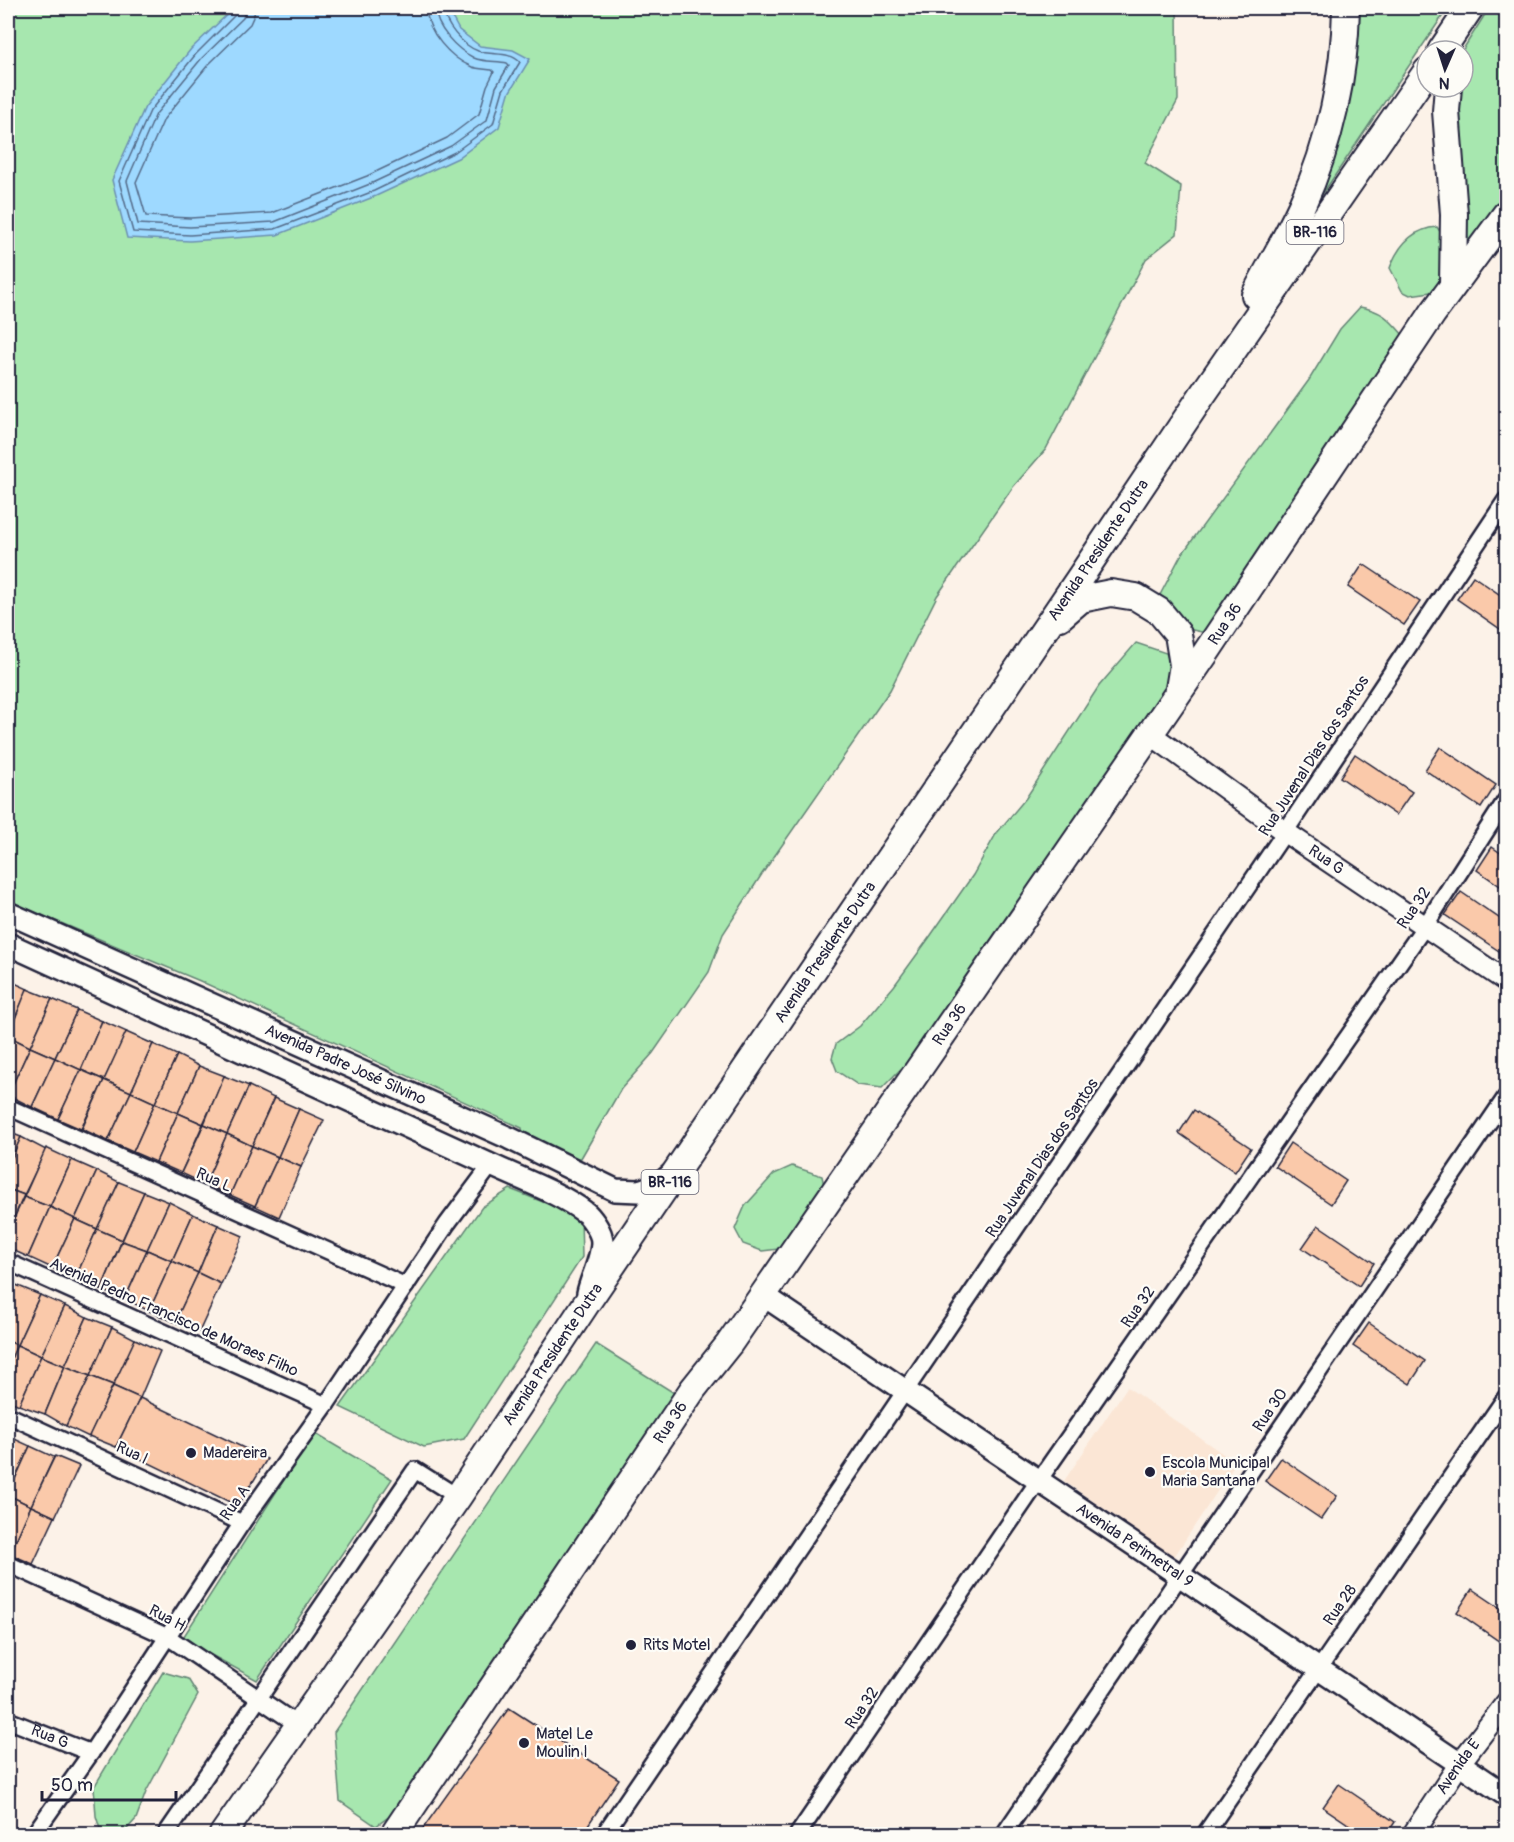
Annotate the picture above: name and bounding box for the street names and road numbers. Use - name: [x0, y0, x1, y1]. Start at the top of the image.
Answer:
- road number: BR-116: [1286, 220, 1344, 244]
- street label: Avenida Presidente Dutra: [1043, 475, 1153, 625]
- street label: Rua 36: [1204, 599, 1246, 649]
- street label: Rua Juvenal Dias dos Santos: [1255, 672, 1373, 840]
- street label: Rua G: [1305, 841, 1348, 879]
- street label: Avenida Presidente Dutra: [770, 878, 880, 1027]
- street label: Rua 32: [1393, 883, 1435, 933]
- street label: Rua 36: [928, 1000, 971, 1049]
- street label: Avenida Padre José Silvino: [262, 1020, 430, 1110]
- street label: Rua Juvenal Dias dos Santos: [981, 1075, 1103, 1241]
- street label: Rua L: [193, 1163, 235, 1197]
- road number: BR-116: [642, 1170, 698, 1194]
- street label: Avenida Pedro Francisco de Moraes Filho: [47, 1253, 302, 1381]
- street label: Avenida Presidente Dutra: [498, 1280, 607, 1429]
- street label: Rua 32: [1117, 1282, 1159, 1332]
- street label: Rua 30: [1248, 1384, 1292, 1436]
- street label: Rua 36: [649, 1397, 692, 1447]
- street label: Rua I: [113, 1437, 151, 1469]
- street label: Rua A: [216, 1481, 254, 1525]
- street label: Avenida Perimetral 9: [1072, 1499, 1197, 1592]
- street label: Rua 28: [1319, 1581, 1361, 1629]
- street label: Rua H: [145, 1600, 189, 1636]
- street label: Rua 32: [841, 1683, 883, 1733]
- street label: Rua G: [28, 1720, 72, 1753]
- street label: Avenida E: [1432, 1735, 1485, 1798]

